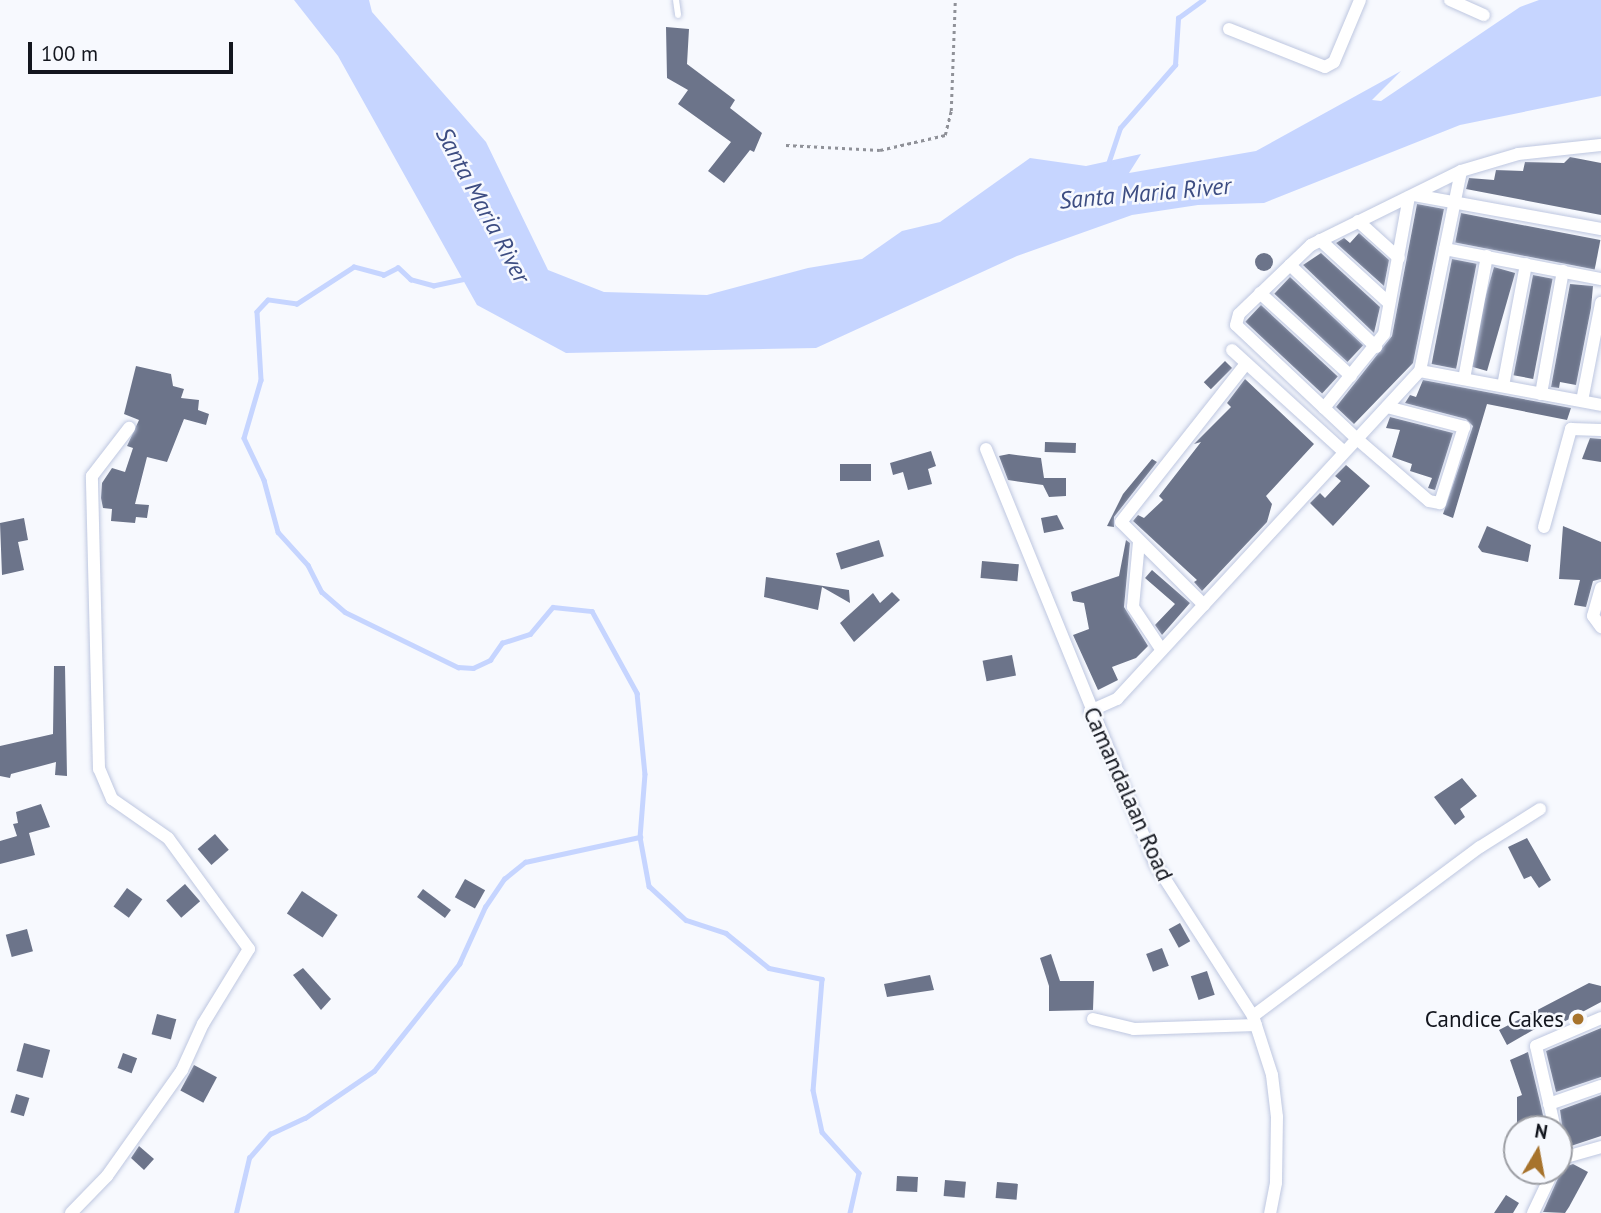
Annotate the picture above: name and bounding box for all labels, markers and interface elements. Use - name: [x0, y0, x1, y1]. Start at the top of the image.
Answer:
- scale bar: [32, 28, 236, 72]
- text: 100 m: [41, 40, 98, 67]
- water label: Santa Maria River: [430, 122, 536, 288]
- water label: Santa Maria River: [1058, 171, 1232, 215]
- street label: Camandalaan Road: [1077, 703, 1179, 885]
- place label: Candice Cakes: [1425, 1005, 1564, 1033]
- marker: Candice Cakes: [1570, 1011, 1586, 1027]
- north arrow: [1503, 1115, 1573, 1185]
- text: N: [1533, 1118, 1550, 1144]

